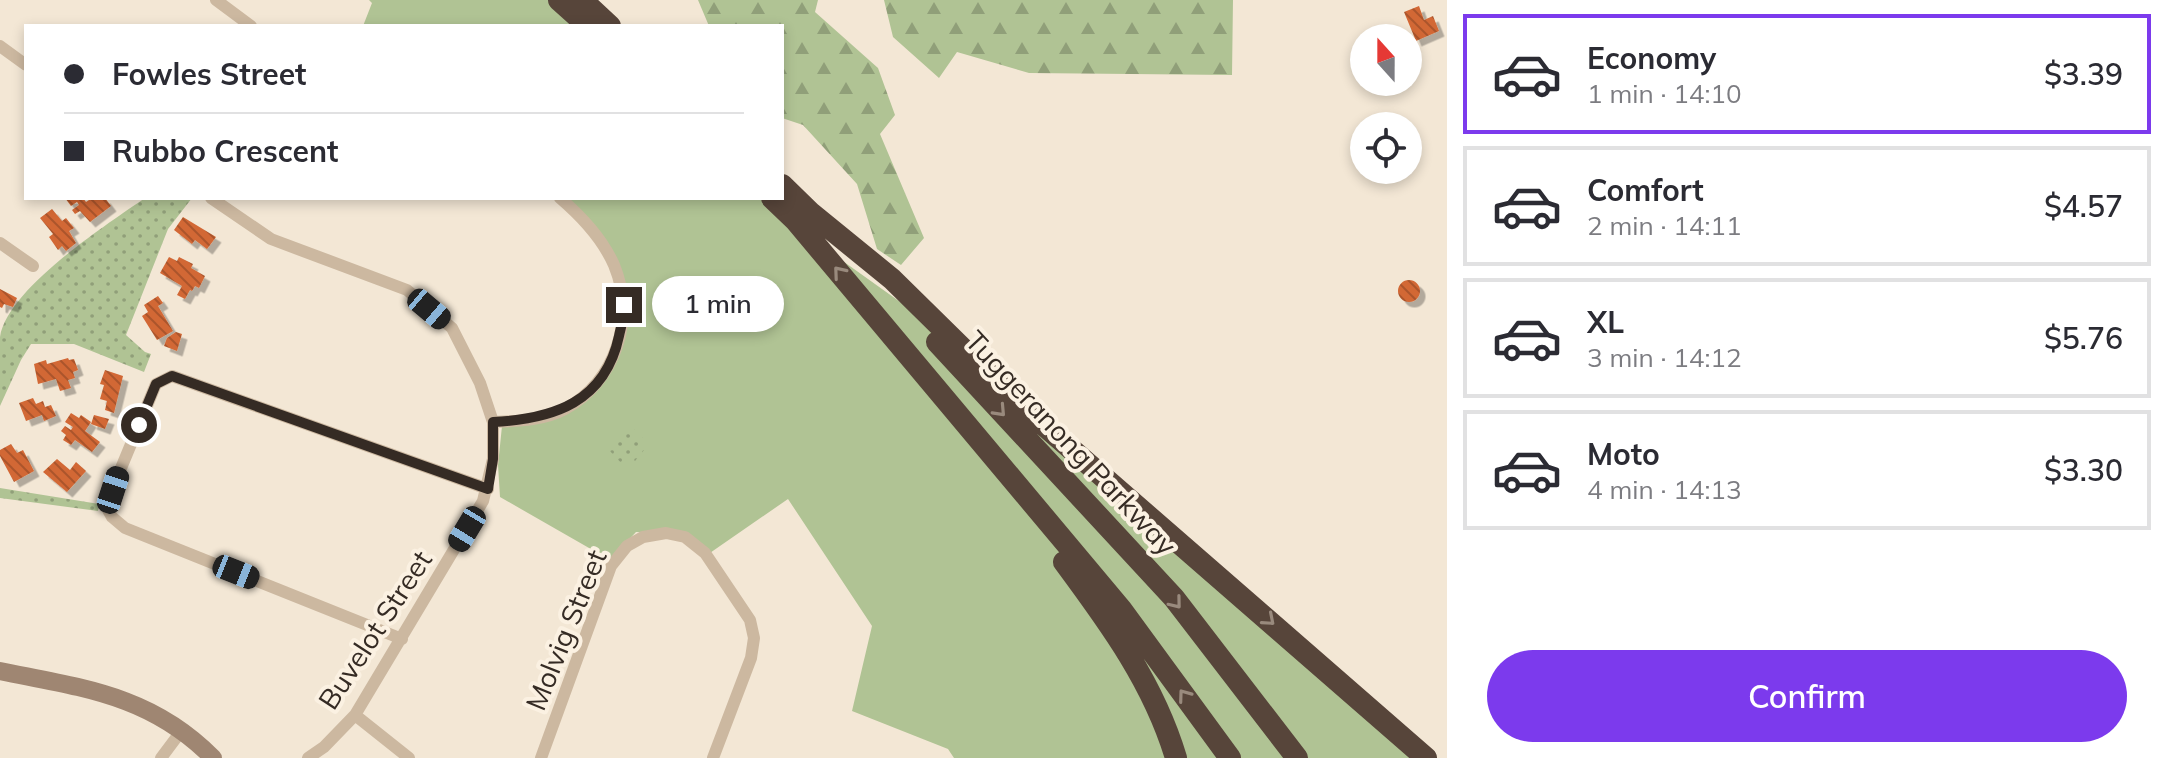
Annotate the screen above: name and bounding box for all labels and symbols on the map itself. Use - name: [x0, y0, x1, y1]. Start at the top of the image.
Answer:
- north arrow: [1350, 24, 1422, 96]
- one-way arrow: [834, 267, 849, 281]
- callout: 1 min: [652, 277, 784, 333]
- car: [403, 284, 455, 334]
- route end: [606, 287, 642, 323]
- street label: Tuggeranong Parkway: [958, 323, 1184, 562]
- one-way arrow: [991, 402, 1006, 416]
- route start: [121, 407, 157, 443]
- car: [94, 463, 132, 517]
- car: [444, 502, 490, 556]
- street label: Buvelot Street: [310, 544, 439, 716]
- street label: Molvig Street: [517, 544, 614, 715]
- car: [209, 552, 263, 592]
- one-way arrow: [1167, 593, 1181, 608]
- one-way arrow: [1259, 610, 1274, 625]
- one-way arrow: [1179, 689, 1194, 704]

